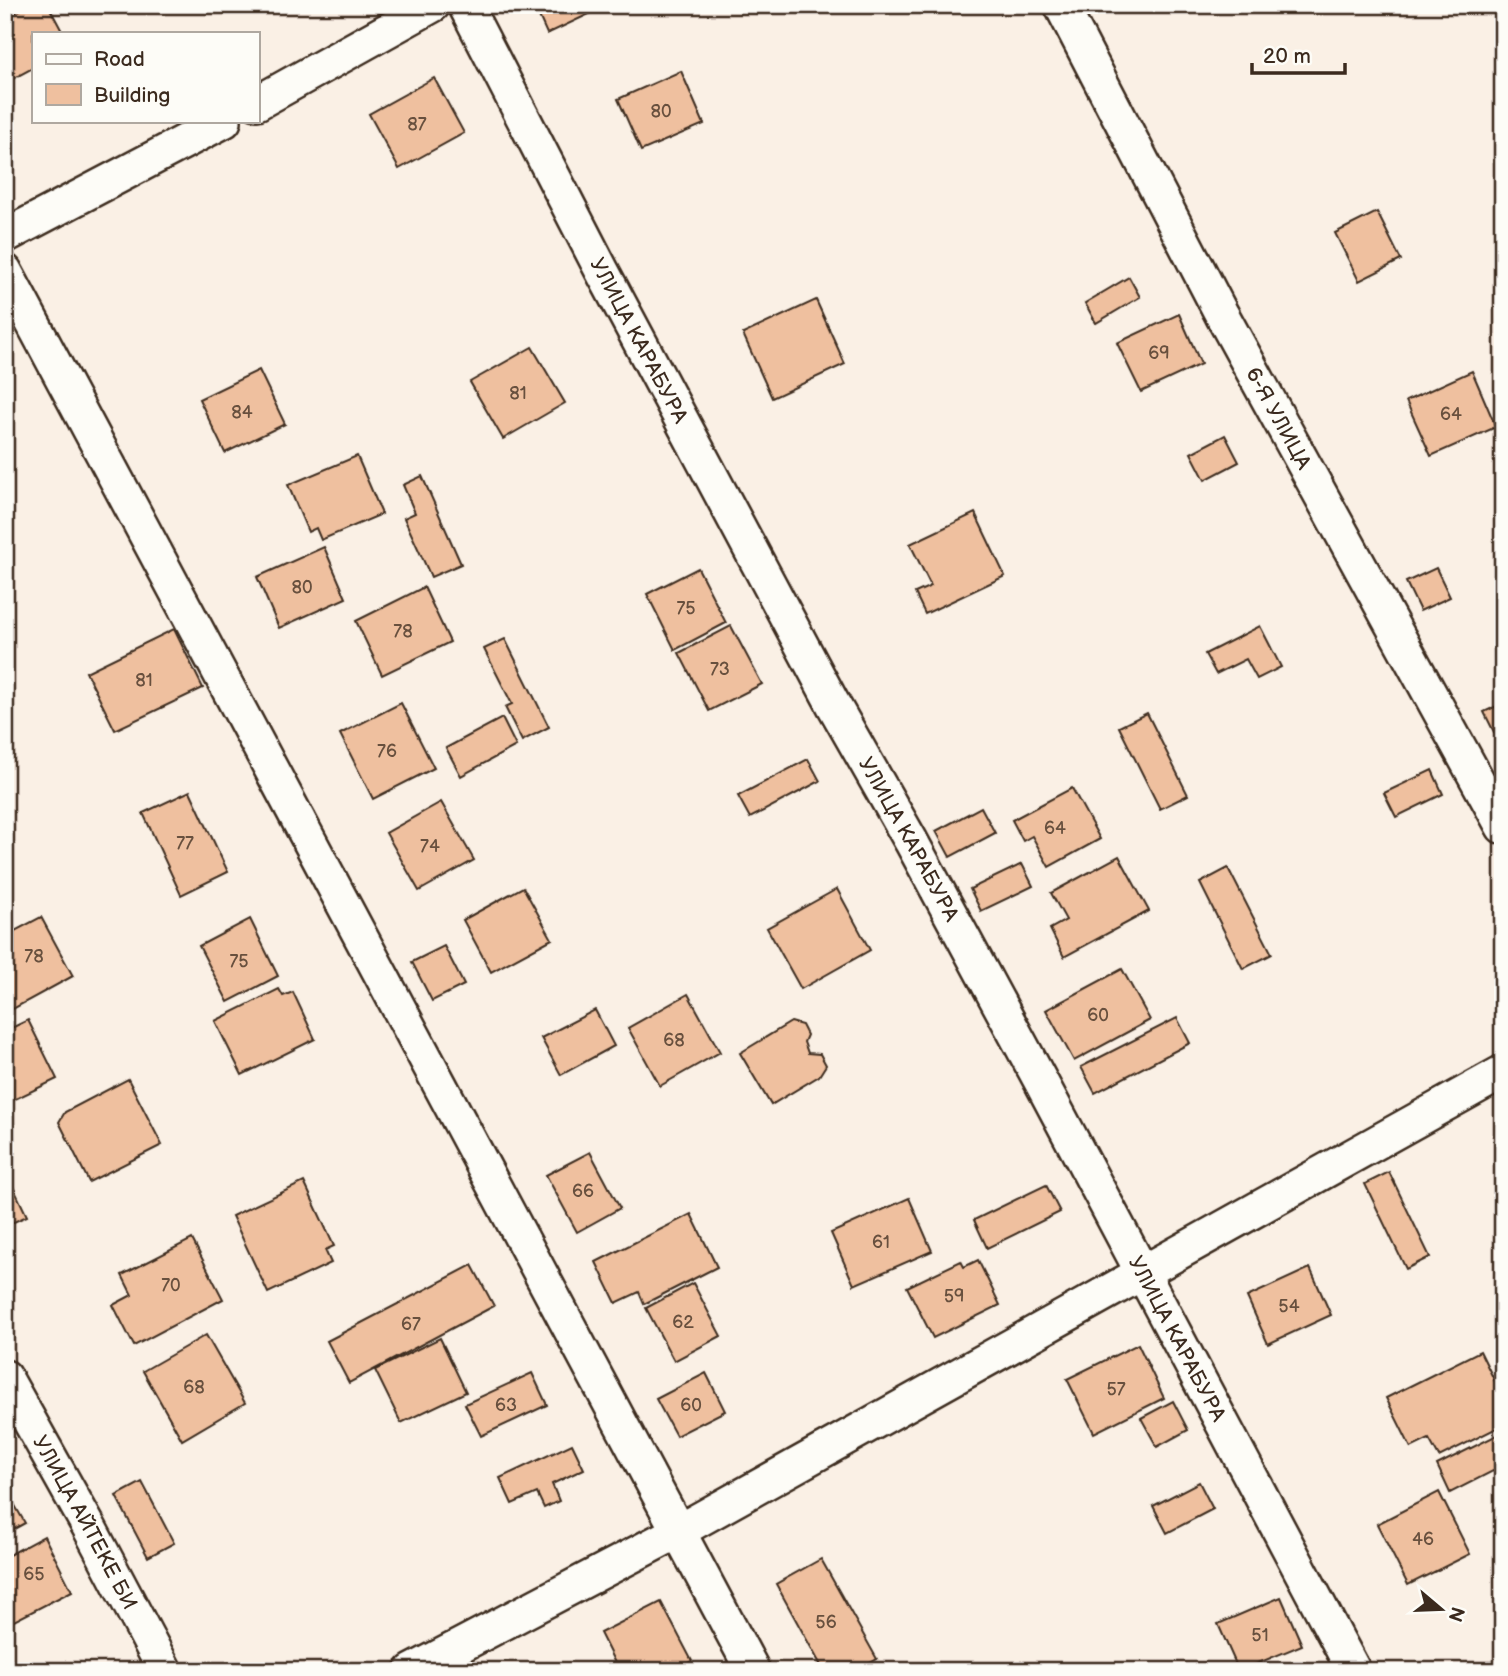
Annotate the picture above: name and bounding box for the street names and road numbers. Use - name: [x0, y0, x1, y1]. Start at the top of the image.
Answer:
- street label: УЛИЦА КАРАБУРА: [584, 254, 693, 428]
- street label: 6-Я УЛИЦА: [1240, 363, 1316, 474]
- street label: УЛИЦА КАРАБУРА: [853, 753, 964, 926]
- street label: УЛИЦА КАРАБУРА: [1123, 1252, 1231, 1426]
- street label: УЛИЦА АЙТЕКЕ БИ: [27, 1431, 142, 1614]

